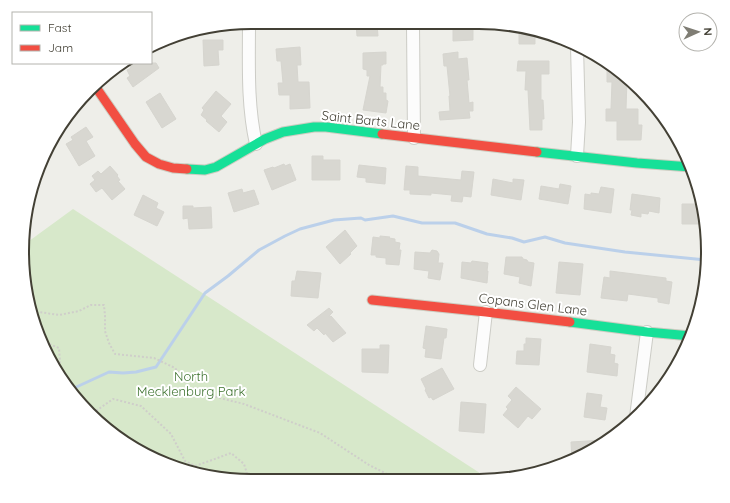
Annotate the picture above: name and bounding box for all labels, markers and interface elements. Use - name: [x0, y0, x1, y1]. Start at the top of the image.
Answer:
- legend: [12, 12, 152, 64]
- north arrow: [678, 12, 718, 52]
- text: Fast: [48, 20, 72, 35]
- text: N: [701, 27, 715, 36]
- text: Jam: [48, 40, 73, 55]
- street label: Saint Barts Lane: [321, 107, 421, 133]
- street label: Copans Glen Lane: [478, 289, 588, 319]
- park label: North Mecklenburg Park: [137, 368, 245, 399]

